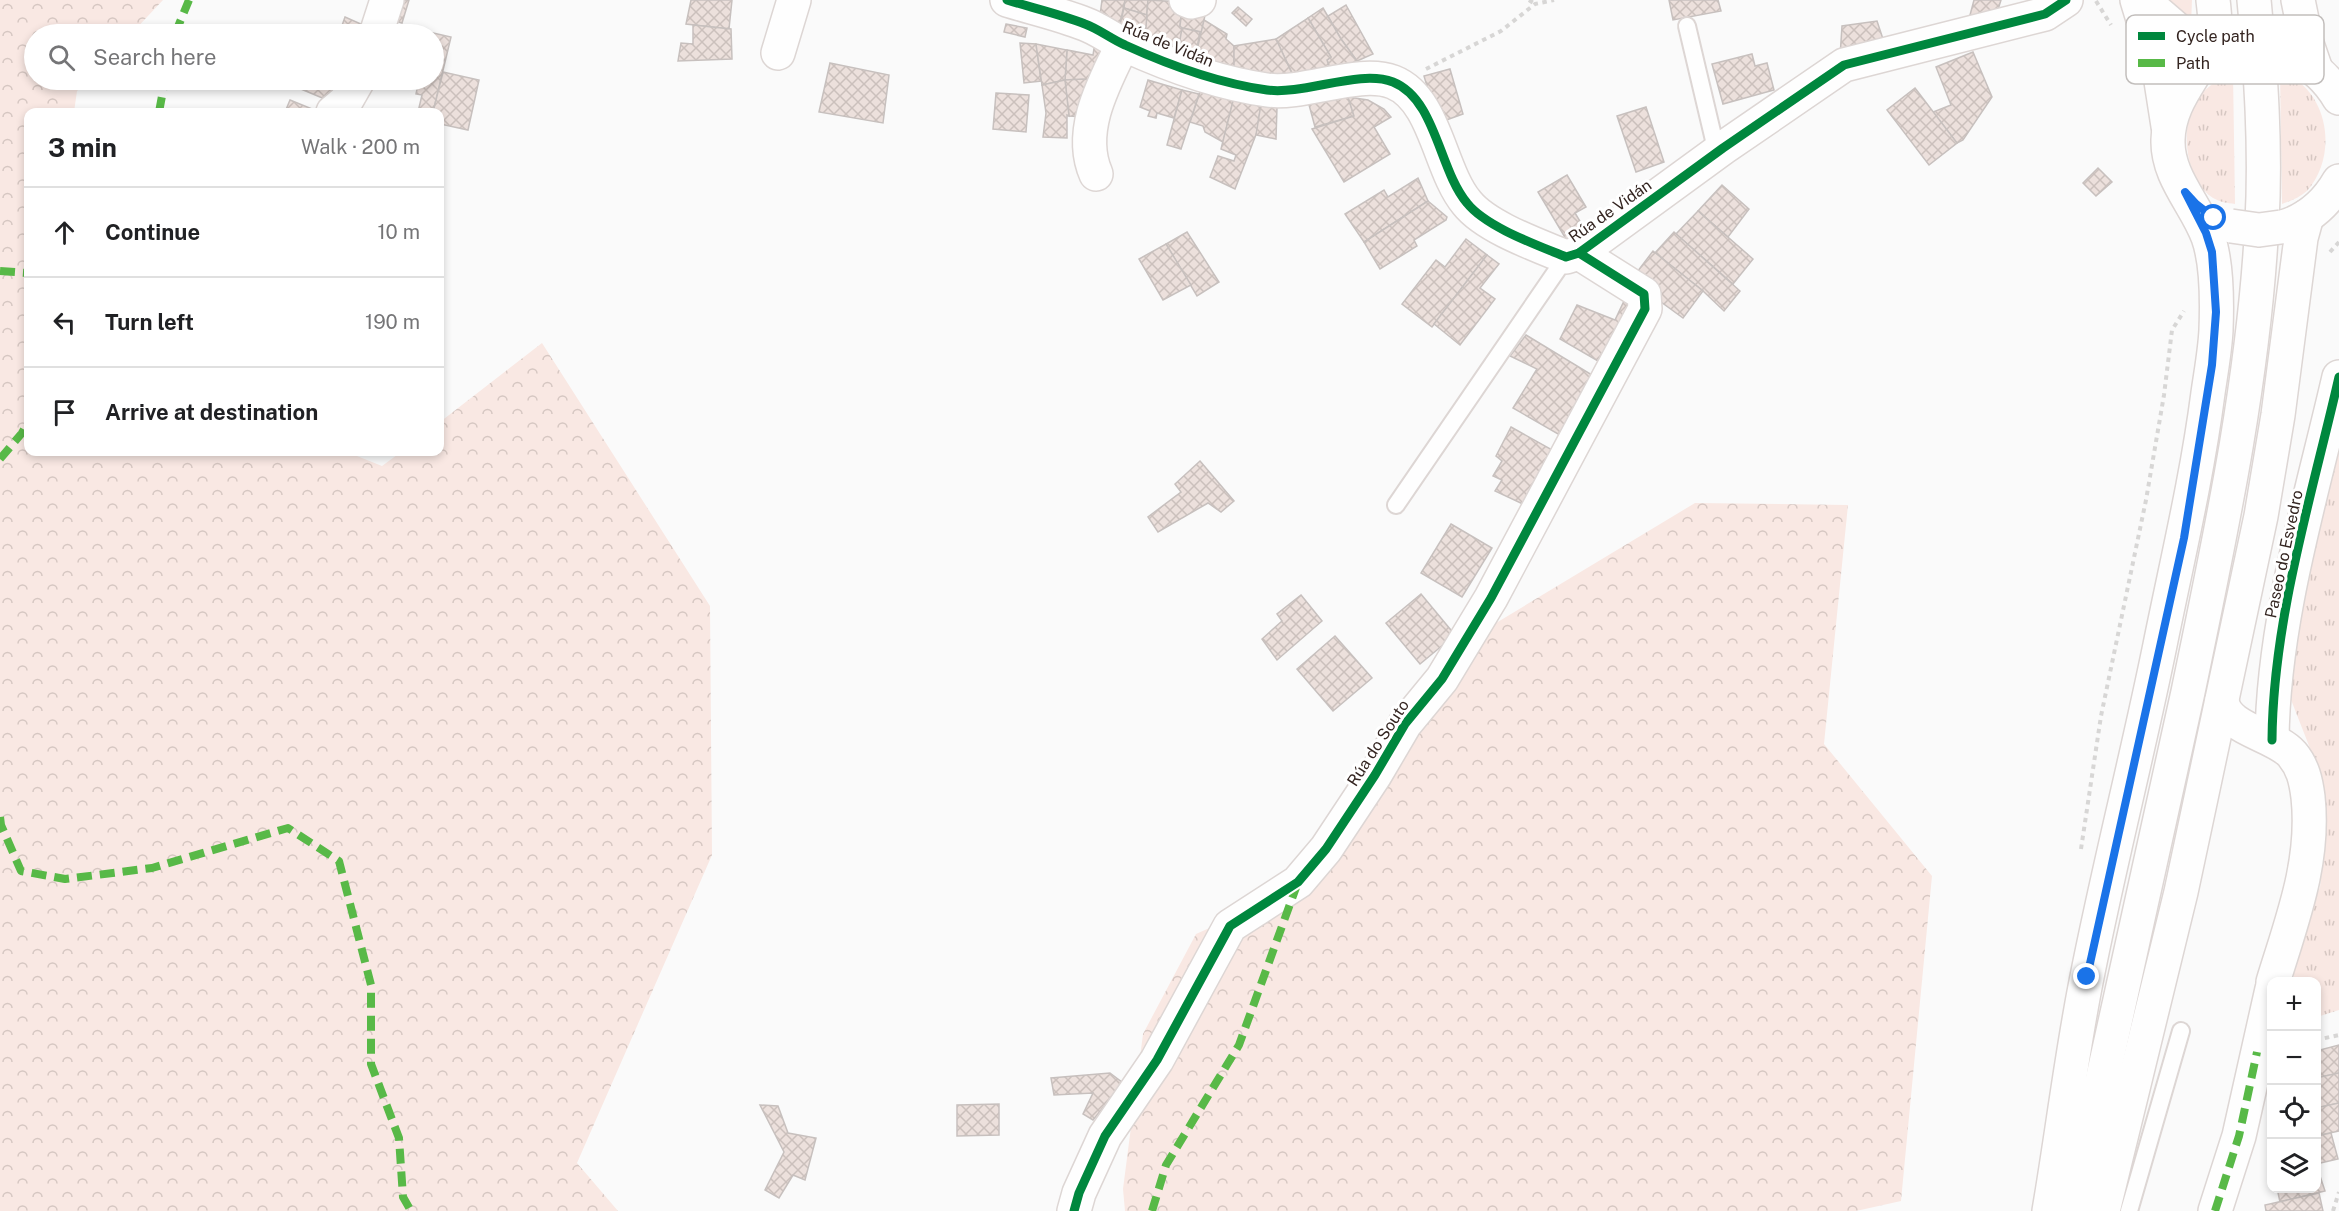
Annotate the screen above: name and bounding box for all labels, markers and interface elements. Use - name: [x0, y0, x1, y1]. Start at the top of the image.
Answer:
- legend: [2126, 15, 2324, 84]
- street label: Rúa de Vidán: [1120, 17, 1216, 71]
- search box: [24, 24, 444, 90]
- text: Cycle path: [2176, 27, 2255, 46]
- icon: search: [45, 41, 78, 74]
- text: Search here: [93, 44, 217, 70]
- text: Path: [2176, 54, 2210, 73]
- text: 3 min: [48, 132, 117, 163]
- text: Walk · 200 m: [301, 135, 420, 159]
- street label: Rúa de Vidán: [1565, 175, 1655, 247]
- route start: [2200, 204, 2226, 230]
- icon: ahead: [48, 216, 81, 249]
- text: Continue: [105, 219, 200, 245]
- text: 10 m: [377, 220, 420, 244]
- icon: left: [48, 306, 81, 339]
- text: Turn left: [105, 309, 194, 335]
- text: 190 m: [365, 310, 420, 334]
- icon: arrive: [48, 396, 81, 429]
- text: Arrive at destination: [105, 399, 318, 425]
- street label: Paseo do Esvedro: [2261, 488, 2307, 620]
- street label: Rúa do Souto: [1343, 696, 1413, 790]
- route end: [2073, 963, 2099, 989]
- map controls: [2267, 977, 2321, 1193]
- button: +: [2267, 977, 2321, 1031]
- button: −: [2267, 1031, 2321, 1085]
- button: locate: [2267, 1085, 2321, 1139]
- button: layers: [2267, 1139, 2321, 1193]

